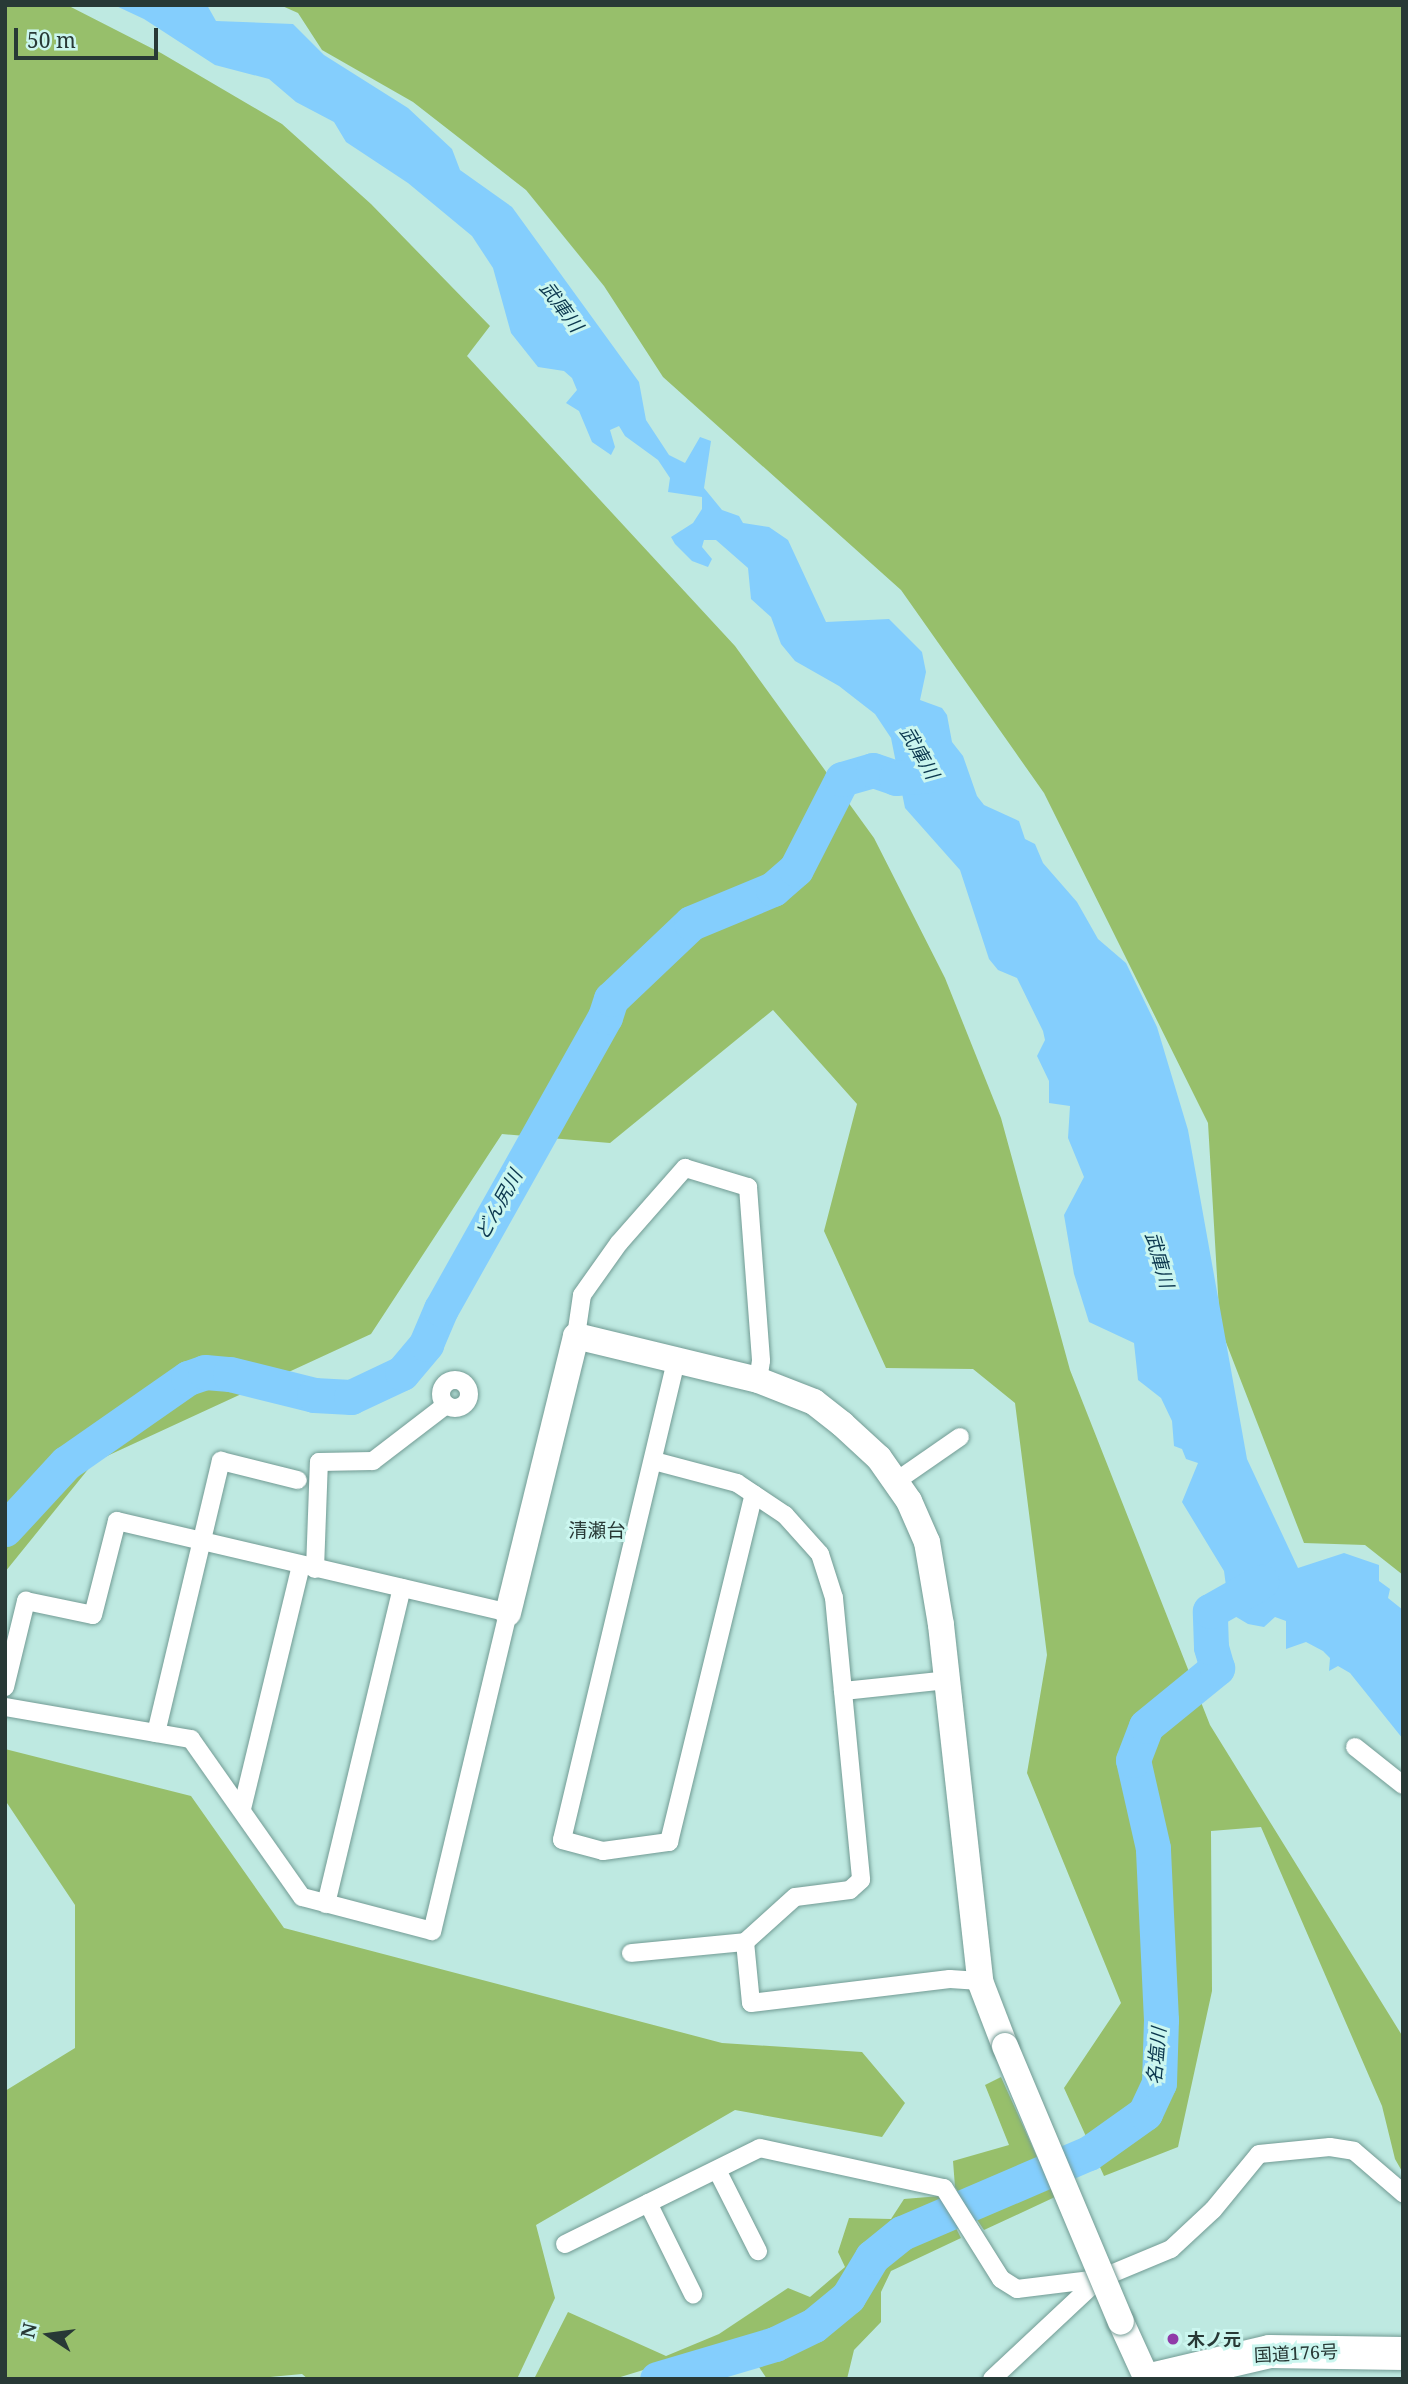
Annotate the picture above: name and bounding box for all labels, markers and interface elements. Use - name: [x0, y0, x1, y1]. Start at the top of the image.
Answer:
- scale bar: [18, 14, 161, 58]
- text: 50 m: [27, 26, 76, 54]
- water label: 武庫川: [535, 277, 587, 337]
- water label: 武庫川: [895, 723, 943, 783]
- water label: どん尻川: [471, 1166, 527, 1244]
- water label: 武庫川: [1140, 1229, 1178, 1291]
- district label: 清瀬台: [569, 1520, 625, 1542]
- water label: 名塩川: [1143, 2027, 1171, 2085]
- north arrow: [14, 2300, 84, 2370]
- text: N: [14, 2320, 43, 2341]
- place label: 木ノ元: [1187, 2328, 1241, 2350]
- marker: 木ノ元: [1165, 2331, 1181, 2347]
- street label: 国道176号: [1253, 2340, 1339, 2366]

